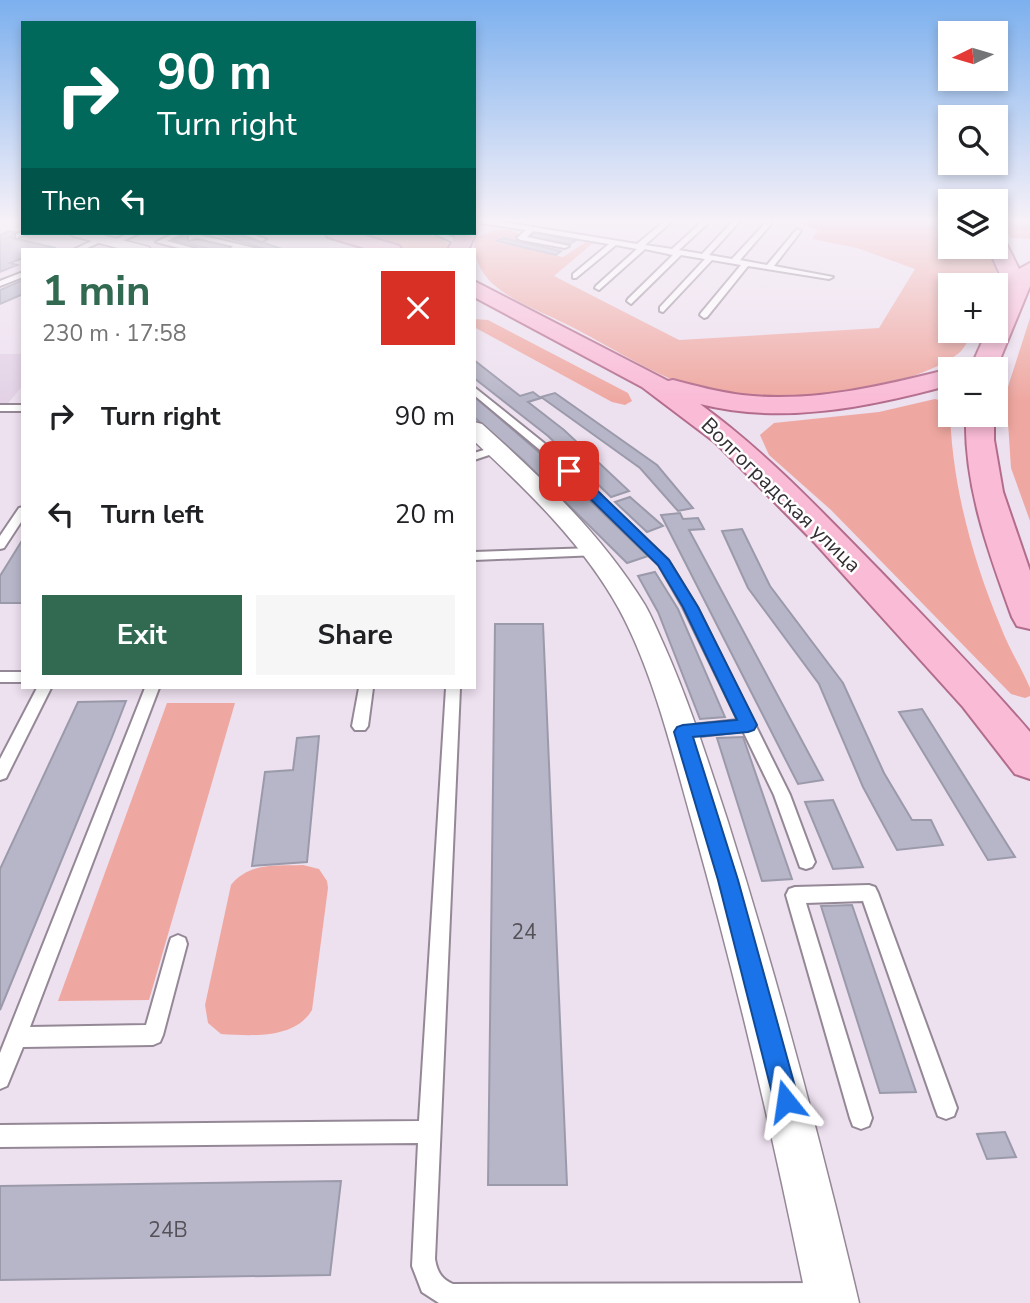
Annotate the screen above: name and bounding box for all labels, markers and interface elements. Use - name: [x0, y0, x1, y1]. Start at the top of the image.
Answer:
- north arrow: [938, 21, 1008, 91]
- map controls: [938, 21, 1008, 427]
- text: 90 m: [157, 39, 272, 106]
- icon: right: [42, 49, 133, 140]
- text: Turn right: [157, 103, 297, 146]
- button: search: [938, 105, 1008, 175]
- icon: left: [115, 182, 153, 220]
- text: Then: [42, 184, 101, 219]
- button: layers: [938, 189, 1008, 259]
- text: 1 min: [42, 263, 151, 320]
- button: close: [381, 271, 455, 345]
- button: +: [938, 273, 1008, 343]
- text: 230 m · 17:58: [42, 318, 187, 349]
- button: −: [938, 357, 1008, 427]
- icon: right: [42, 397, 80, 435]
- text: Turn right: [101, 399, 220, 434]
- text: 90 m: [395, 399, 455, 434]
- street label: Волгоградская улица: [695, 411, 867, 579]
- pin: [539, 441, 599, 501]
- icon: arrive: [550, 452, 588, 490]
- icon: left: [42, 495, 80, 533]
- text: Turn left: [101, 497, 204, 532]
- text: 20 m: [395, 497, 455, 532]
- button: Exit: [42, 595, 242, 675]
- button: Share: [256, 595, 455, 675]
- house number: 24: [511, 918, 537, 946]
- position arrow: [749, 1064, 823, 1138]
- house number: 24В: [148, 1216, 188, 1244]

